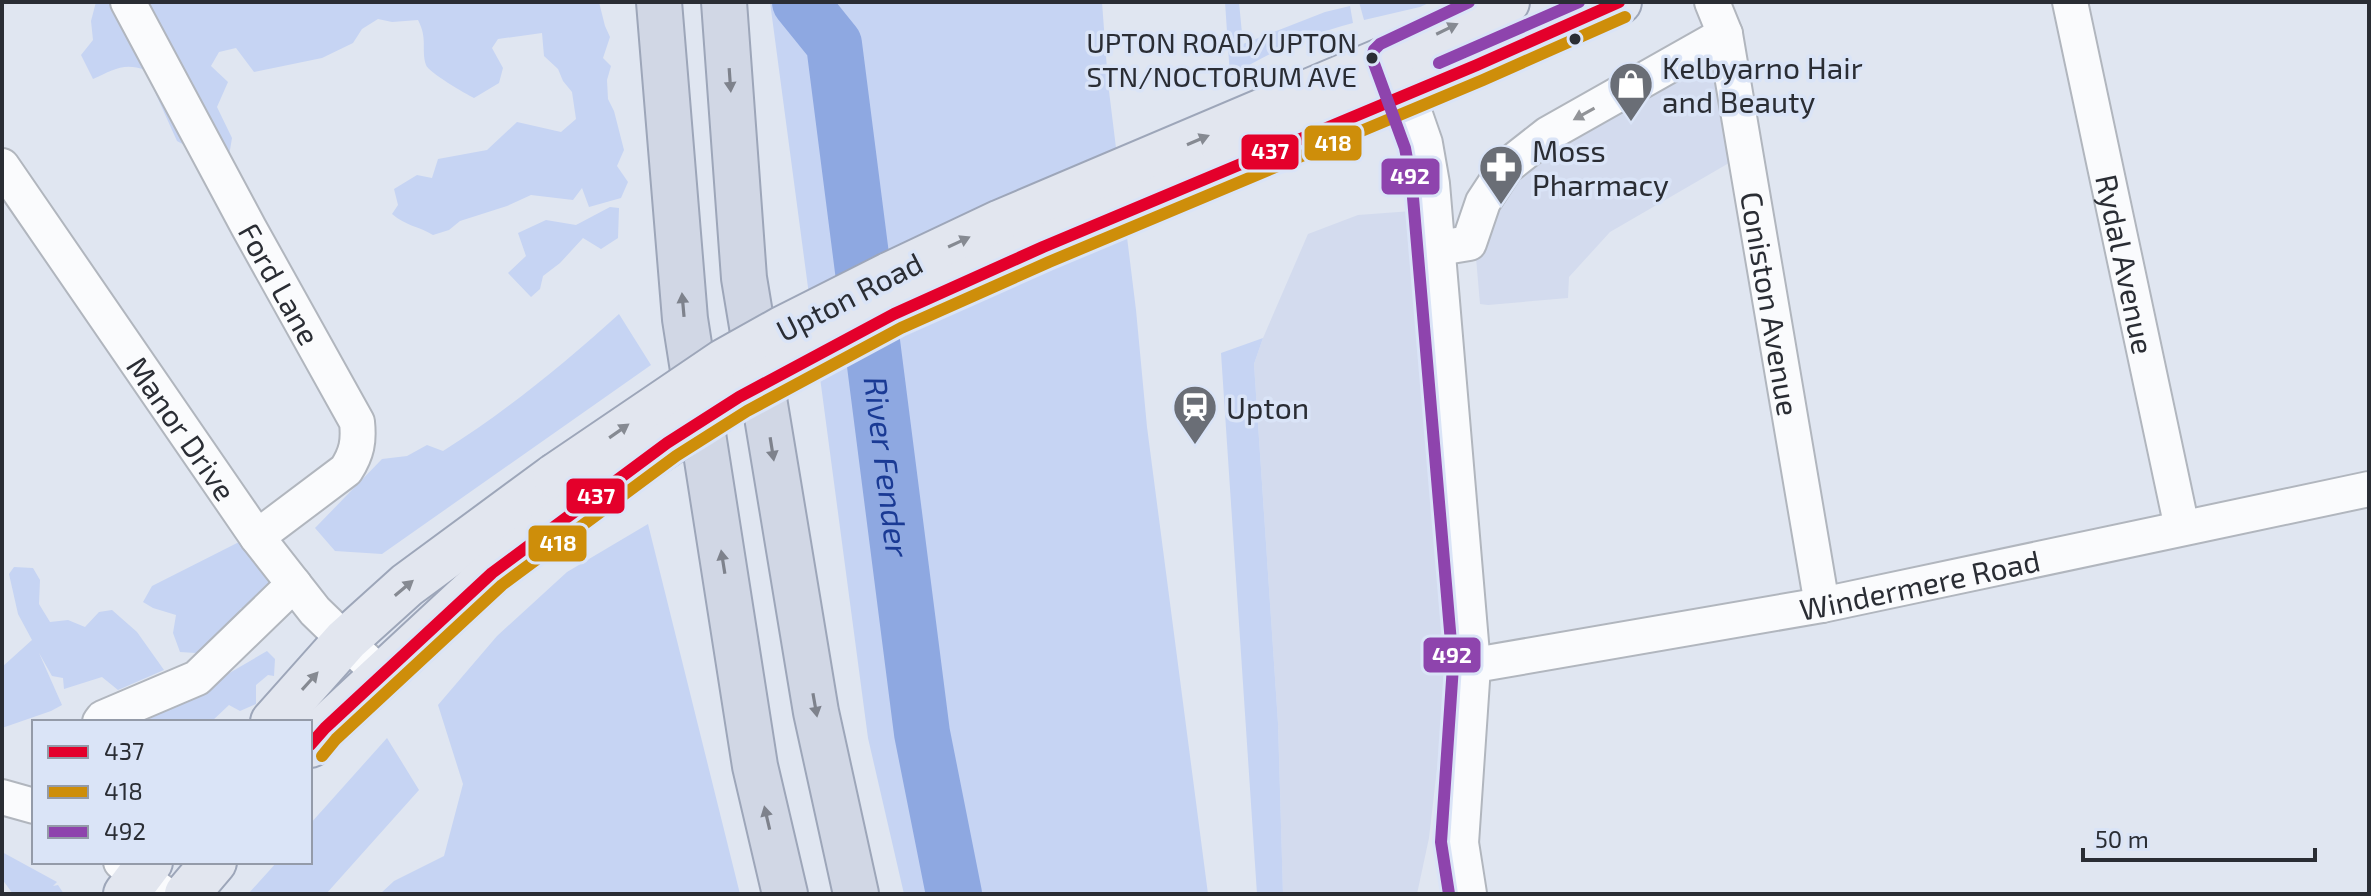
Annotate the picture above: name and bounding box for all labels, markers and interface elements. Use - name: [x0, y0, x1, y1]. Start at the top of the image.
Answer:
- one-way arrow: [1435, 22, 1458, 36]
- place label: UPTON ROAD/UPTON STN/NOCTORUM AVE: [1086, 25, 1357, 93]
- unlabelled marker: [1567, 31, 1583, 47]
- place label: Kelbyarno Hair and Beauty: [1662, 49, 1863, 119]
- marker: UPTON ROAD/UPTON STN/NOCTORUM AVE: [1364, 50, 1380, 66]
- shop icon: Kelbyarno Hair and Beauty: [1607, 60, 1655, 123]
- one-way arrow: [723, 68, 736, 93]
- one-way arrow: [1573, 107, 1595, 121]
- line badge: 418: [1303, 124, 1363, 162]
- text: 418: [1314, 129, 1352, 155]
- place label: Moss Pharmacy: [1532, 132, 1669, 202]
- one-way arrow: [1186, 133, 1210, 146]
- line badge: 437: [1240, 133, 1300, 171]
- text: 437: [1251, 137, 1289, 163]
- pharmacy icon: Moss Pharmacy: [1477, 143, 1525, 206]
- line badge: 492: [1380, 157, 1441, 196]
- text: 492: [1390, 162, 1430, 188]
- street label: Rydal Avenue: [2089, 171, 2162, 357]
- street label: Coniston Avenue: [1734, 189, 1808, 418]
- street label: Ford Lane: [232, 216, 328, 351]
- one-way arrow: [947, 235, 971, 249]
- street label: Upton Road: [770, 244, 928, 348]
- one-way arrow: [677, 292, 690, 317]
- street label: Manor Drive: [120, 349, 244, 507]
- water label: River Fender: [858, 374, 918, 560]
- station icon: Upton: [1171, 383, 1219, 446]
- place label: Upton: [1226, 389, 1309, 425]
- one-way arrow: [609, 424, 630, 439]
- one-way arrow: [767, 437, 779, 462]
- line badge: 437: [565, 477, 626, 515]
- text: 437: [577, 482, 615, 508]
- line badge: 418: [527, 524, 588, 563]
- text: 418: [539, 529, 577, 555]
- street label: Windermere Road: [1797, 541, 2043, 627]
- one-way arrow: [716, 549, 729, 574]
- one-way arrow: [394, 580, 414, 597]
- line badge: 492: [1422, 636, 1482, 674]
- text: 492: [1432, 641, 1472, 667]
- one-way arrow: [300, 672, 318, 691]
- one-way arrow: [809, 693, 821, 718]
- legend: [32, 720, 312, 864]
- text: 437: [104, 736, 144, 765]
- text: 418: [104, 776, 143, 805]
- one-way arrow: [761, 805, 773, 830]
- scale bar: [2083, 812, 2315, 862]
- text: 492: [104, 816, 146, 845]
- text: 50 m: [2095, 824, 2149, 853]

